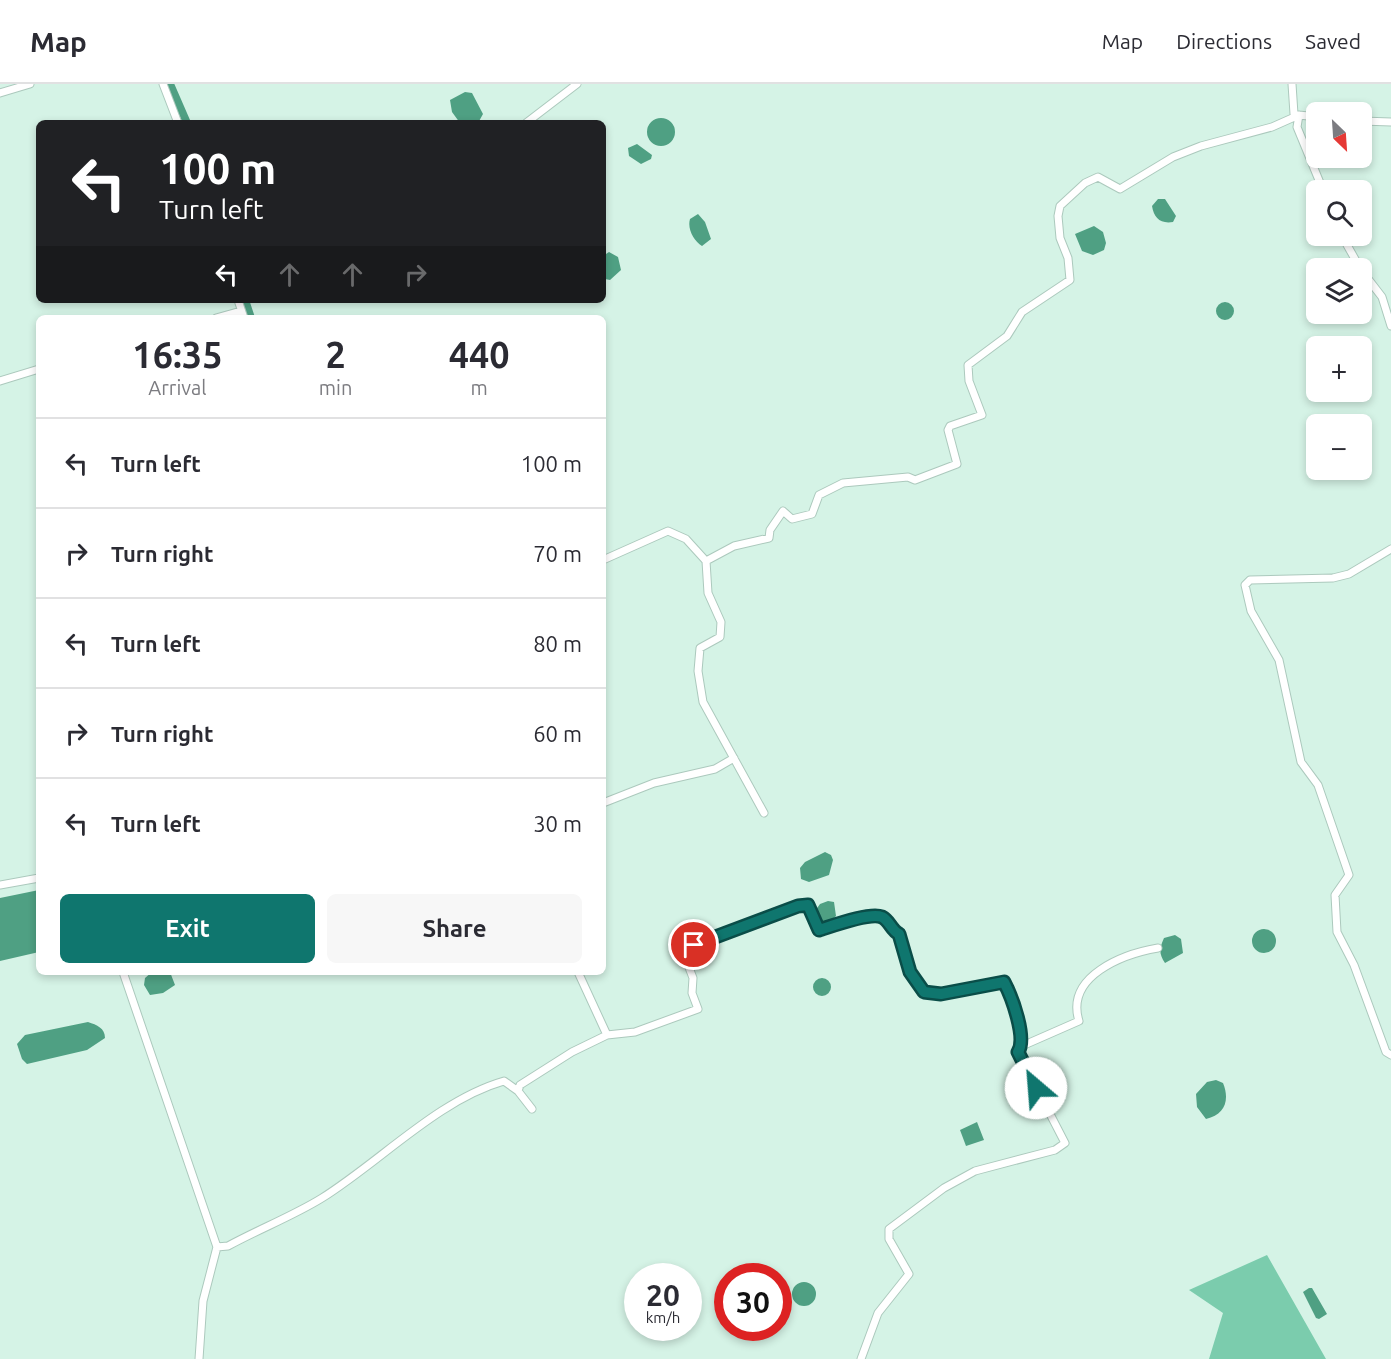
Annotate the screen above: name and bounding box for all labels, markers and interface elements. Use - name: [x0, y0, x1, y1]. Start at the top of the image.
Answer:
- text: Map: [30, 26, 87, 57]
- text: Map: [1102, 29, 1143, 53]
- text: Directions: [1176, 29, 1272, 53]
- text: Saved: [1305, 29, 1361, 53]
- north arrow: [1306, 102, 1372, 168]
- map controls: [1306, 102, 1372, 480]
- icon: left: [60, 144, 138, 222]
- text: 100 m: [159, 145, 276, 192]
- button: search: [1306, 180, 1372, 246]
- text: Turn left: [159, 194, 263, 224]
- icon: left: [210, 258, 243, 291]
- icon: ahead: [273, 258, 306, 291]
- icon: ahead: [336, 258, 369, 291]
- icon: right: [399, 258, 432, 291]
- button: layers: [1306, 258, 1372, 324]
- text: 16:35: [132, 334, 222, 375]
- text: 2: [325, 334, 346, 375]
- text: 440: [449, 334, 510, 375]
- button: +: [1306, 336, 1372, 402]
- text: Arrival: [148, 376, 207, 399]
- text: min: [319, 376, 352, 399]
- text: m: [471, 376, 488, 399]
- button: −: [1306, 414, 1372, 480]
- icon: left: [60, 447, 93, 480]
- text: Turn left: [111, 451, 201, 476]
- text: 100 m: [521, 451, 582, 476]
- icon: right: [60, 537, 93, 570]
- text: Turn right: [111, 541, 213, 566]
- text: 70 m: [533, 541, 582, 566]
- icon: left: [60, 627, 93, 660]
- text: Turn left: [111, 631, 201, 656]
- text: 80 m: [533, 631, 582, 656]
- icon: right: [60, 717, 93, 750]
- text: Turn right: [111, 721, 213, 746]
- text: 60 m: [533, 721, 582, 746]
- icon: left: [60, 807, 93, 840]
- text: Turn left: [111, 811, 201, 836]
- text: 30 m: [533, 811, 582, 836]
- button: Exit: [60, 894, 315, 963]
- button: Share: [327, 894, 582, 963]
- pin: [668, 919, 719, 970]
- icon: arrive: [677, 928, 710, 961]
- position arrow: [1004, 1056, 1068, 1120]
- speed limit sign: 30: [714, 1263, 792, 1341]
- text: 20: [646, 1278, 680, 1312]
- text: km/h: [646, 1309, 680, 1326]

